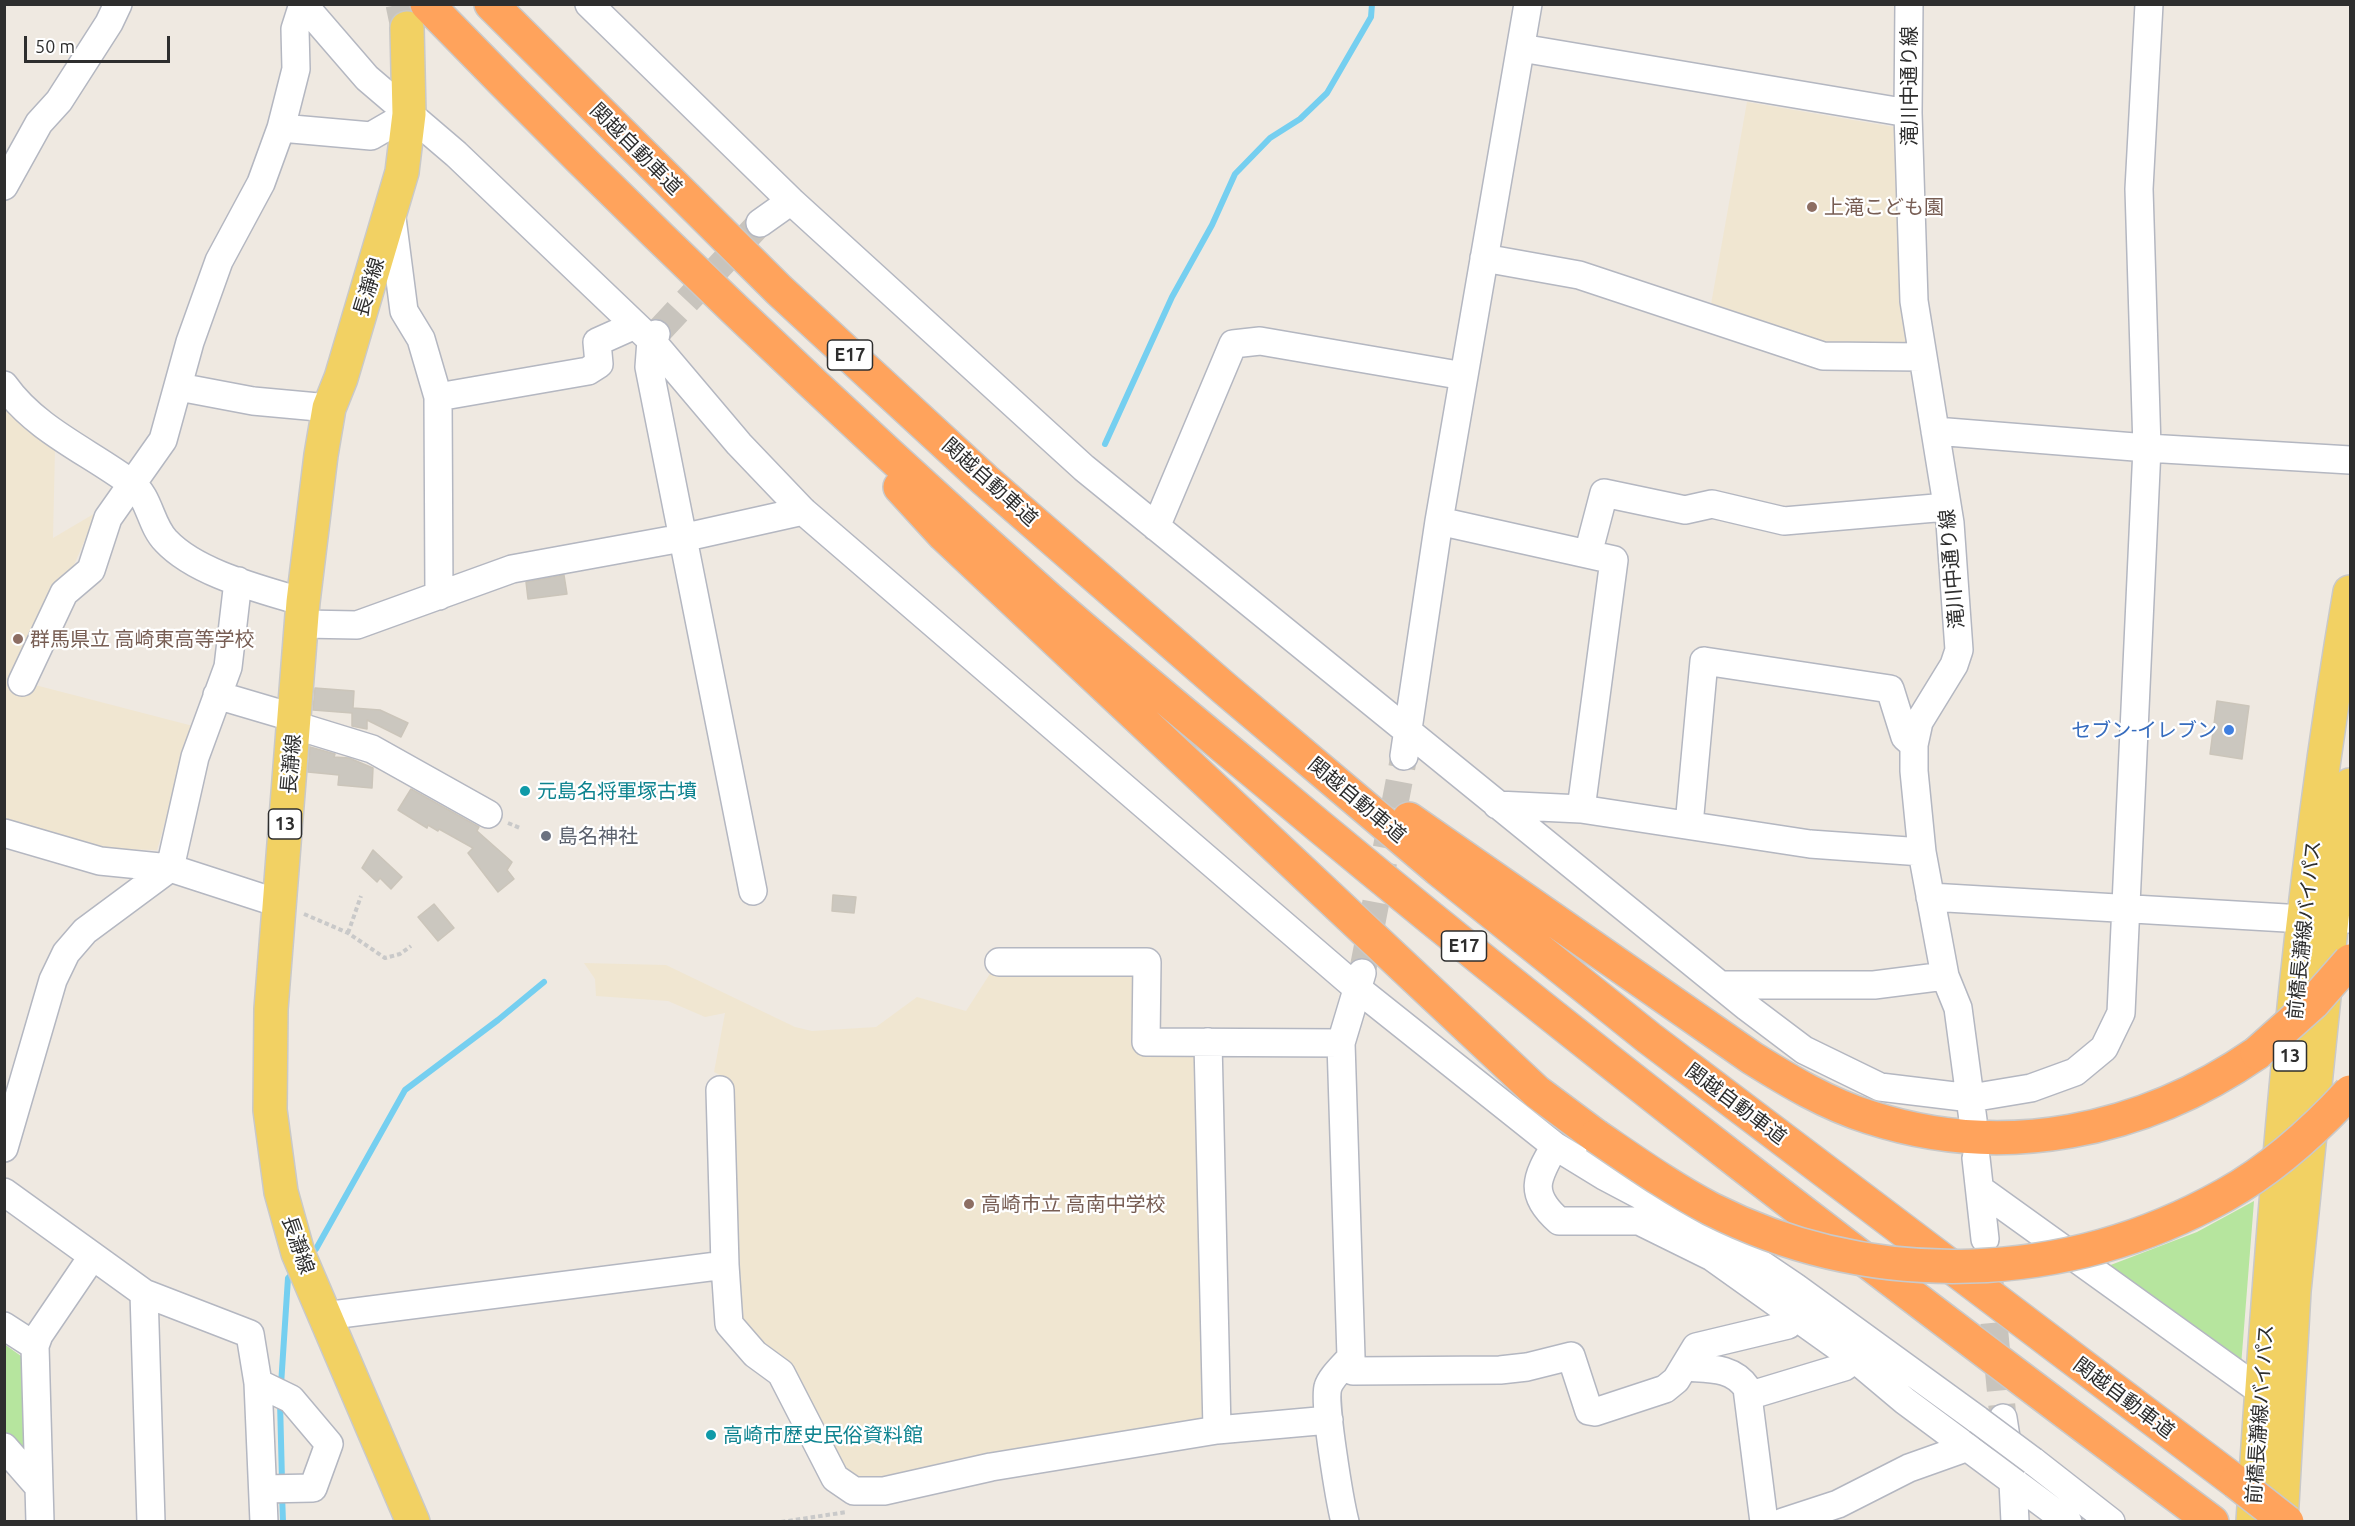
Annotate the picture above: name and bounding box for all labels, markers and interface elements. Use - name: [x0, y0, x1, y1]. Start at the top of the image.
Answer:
- scale bar: [27, 24, 172, 62]
- street label: 滝川中通り線: [1897, 26, 1921, 146]
- text: 50 m: [35, 36, 75, 56]
- street label: 関越自動車道: [585, 98, 687, 200]
- place label: 上滝こども園: [1824, 195, 1944, 219]
- marker: 上滝こども園: [1805, 200, 1819, 214]
- street label: 長瀞線: [349, 255, 389, 319]
- road number: E17: [828, 340, 872, 370]
- street label: 関越自動車道: [937, 433, 1043, 531]
- street label: 滝川中通り線: [1935, 508, 1969, 630]
- place label: 群馬県立 高崎東高等学校: [30, 627, 255, 651]
- marker: 群馬県立 高崎東高等学校: [11, 632, 25, 646]
- place label: セブン-イレブン: [2071, 718, 2217, 742]
- marker: セブン-イレブン: [2222, 723, 2236, 737]
- street label: 長瀞線: [276, 733, 306, 795]
- street label: 関越自動車道: [1303, 752, 1411, 848]
- place label: 元島名将軍塚古墳: [537, 779, 697, 803]
- marker: 元島名将軍塚古墳: [518, 784, 532, 798]
- road number: 13: [268, 809, 302, 839]
- place label: 島名神社: [558, 824, 638, 848]
- marker: 島名神社: [539, 829, 553, 843]
- street label: 前橋長瀞線バイパス: [2283, 839, 2325, 1021]
- road number: E17: [1442, 931, 1486, 961]
- road number: 13: [2274, 1041, 2306, 1071]
- street label: 関越自動車道: [1681, 1058, 1791, 1150]
- place label: 高崎市立 高南中学校: [981, 1192, 1166, 1216]
- marker: 高崎市立 高南中学校: [962, 1197, 976, 1211]
- street label: 長瀞線: [277, 1213, 319, 1277]
- street label: 前橋長瀞線バイパス: [2242, 1323, 2278, 1505]
- street label: 関越自動車道: [2069, 1352, 2179, 1444]
- place label: 高崎市歴史民俗資料館: [723, 1423, 923, 1447]
- marker: 高崎市歴史民俗資料館: [704, 1428, 718, 1442]

